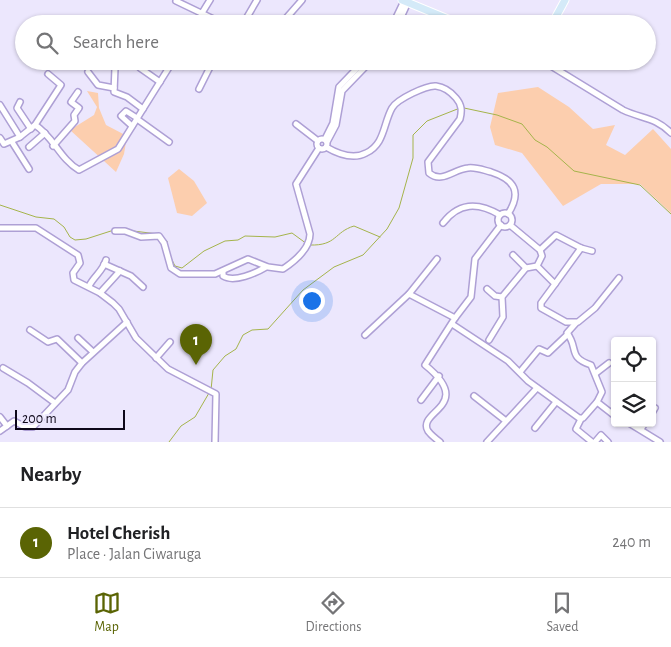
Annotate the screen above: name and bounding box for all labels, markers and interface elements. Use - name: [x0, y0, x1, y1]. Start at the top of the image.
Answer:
- search box: [15, 15, 656, 70]
- icon: search: [33, 29, 61, 57]
- text: Search here: [73, 33, 159, 52]
- your location: [299, 288, 325, 314]
- pin: 1: [180, 324, 212, 365]
- map controls: [611, 337, 656, 427]
- button: locate: [611, 337, 656, 382]
- button: layers: [611, 382, 656, 427]
- scale bar: [15, 407, 125, 430]
- text: 200 m: [22, 412, 57, 426]
- text: Nearby: [20, 464, 81, 485]
- text: Hotel Cherish: [67, 524, 170, 543]
- text: 1: [33, 534, 39, 550]
- text: 240 m: [612, 534, 651, 550]
- text: Place · Jalan Ciwaruga: [67, 546, 201, 562]
- tab: Map: [93, 589, 121, 636]
- tab: Directions: [306, 589, 361, 636]
- tab: Saved: [546, 589, 578, 636]

